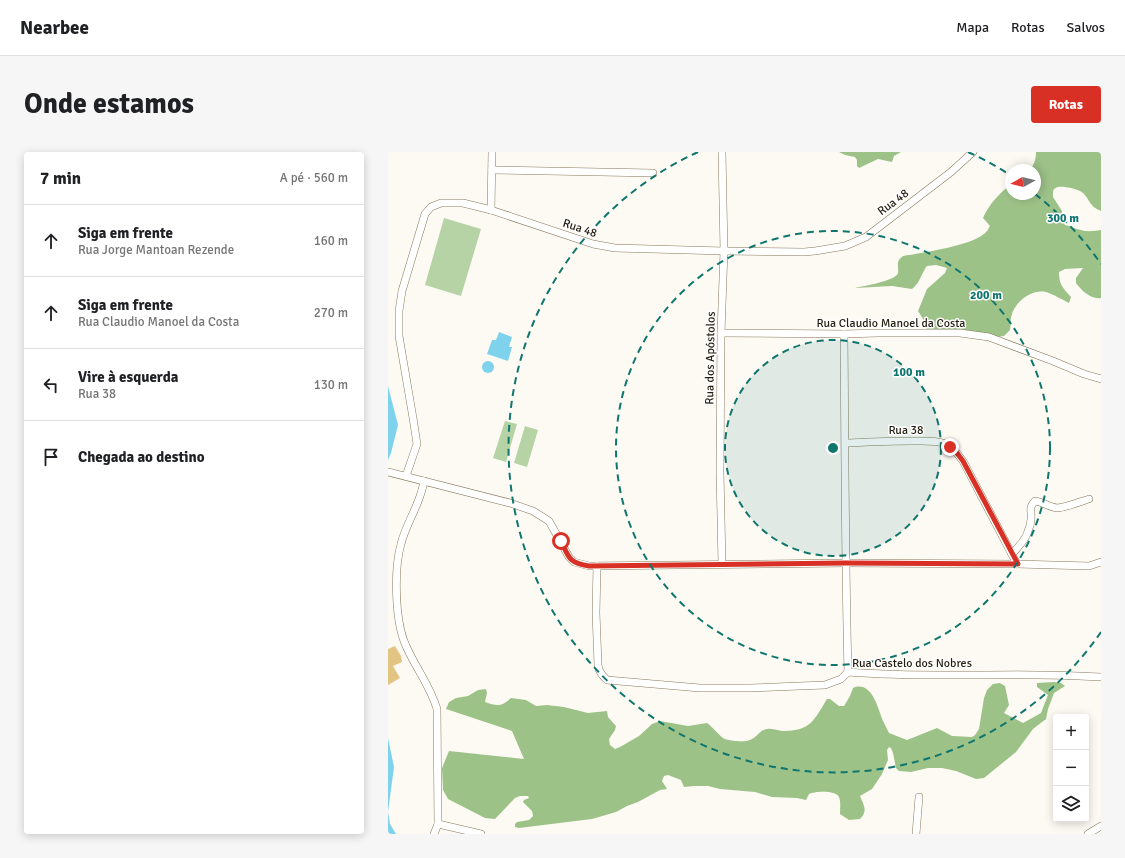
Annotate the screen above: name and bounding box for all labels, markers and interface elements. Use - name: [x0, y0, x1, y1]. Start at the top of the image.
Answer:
- text: Nearbee: [20, 16, 89, 40]
- text: Mapa: [956, 19, 989, 36]
- text: Rotas: [1011, 19, 1045, 36]
- text: Salvos: [1067, 19, 1105, 36]
- button: Rotas: [1031, 86, 1101, 123]
- text: Onde estamos: [24, 87, 194, 121]
- north arrow: [1005, 164, 1041, 200]
- text: 7 min: [40, 168, 81, 189]
- text: A pé · 560 m: [280, 170, 348, 186]
- street label: Rua 48: [875, 186, 912, 219]
- text: 300 m: [1047, 211, 1079, 226]
- street label: Rua 48: [561, 216, 599, 241]
- text: Siga em frente: [78, 224, 173, 242]
- icon: ahead: [40, 230, 62, 252]
- text: 160 m: [314, 233, 348, 249]
- text: Rua Jorge Mantoan Rezende: [78, 242, 234, 258]
- text: 200 m: [970, 288, 1002, 303]
- text: Siga em frente: [78, 296, 173, 314]
- icon: ahead: [40, 302, 62, 324]
- text: 270 m: [314, 305, 348, 321]
- street label: Rua dos Apóstolos: [702, 311, 719, 405]
- text: Rua Claudio Manoel da Costa: [78, 314, 239, 330]
- street label: Rua Claudio Manoel da Costa: [817, 316, 965, 331]
- text: 100 m: [893, 365, 925, 380]
- text: Vire à esquerda: [78, 368, 178, 386]
- icon: left: [40, 374, 62, 396]
- text: 130 m: [314, 377, 348, 393]
- text: Rua 38: [78, 386, 116, 402]
- street label: Rua 38: [888, 423, 924, 438]
- route end: [941, 438, 959, 456]
- centre of rings: [826, 441, 840, 455]
- icon: arrive: [40, 446, 62, 468]
- text: Chegada ao destino: [78, 448, 205, 466]
- route start: [552, 532, 570, 550]
- street label: Rua Castelo dos Nobres: [852, 656, 972, 671]
- map controls: [1053, 714, 1089, 822]
- button: +: [1053, 714, 1089, 750]
- button: −: [1053, 750, 1089, 786]
- button: layers: [1053, 786, 1089, 822]

